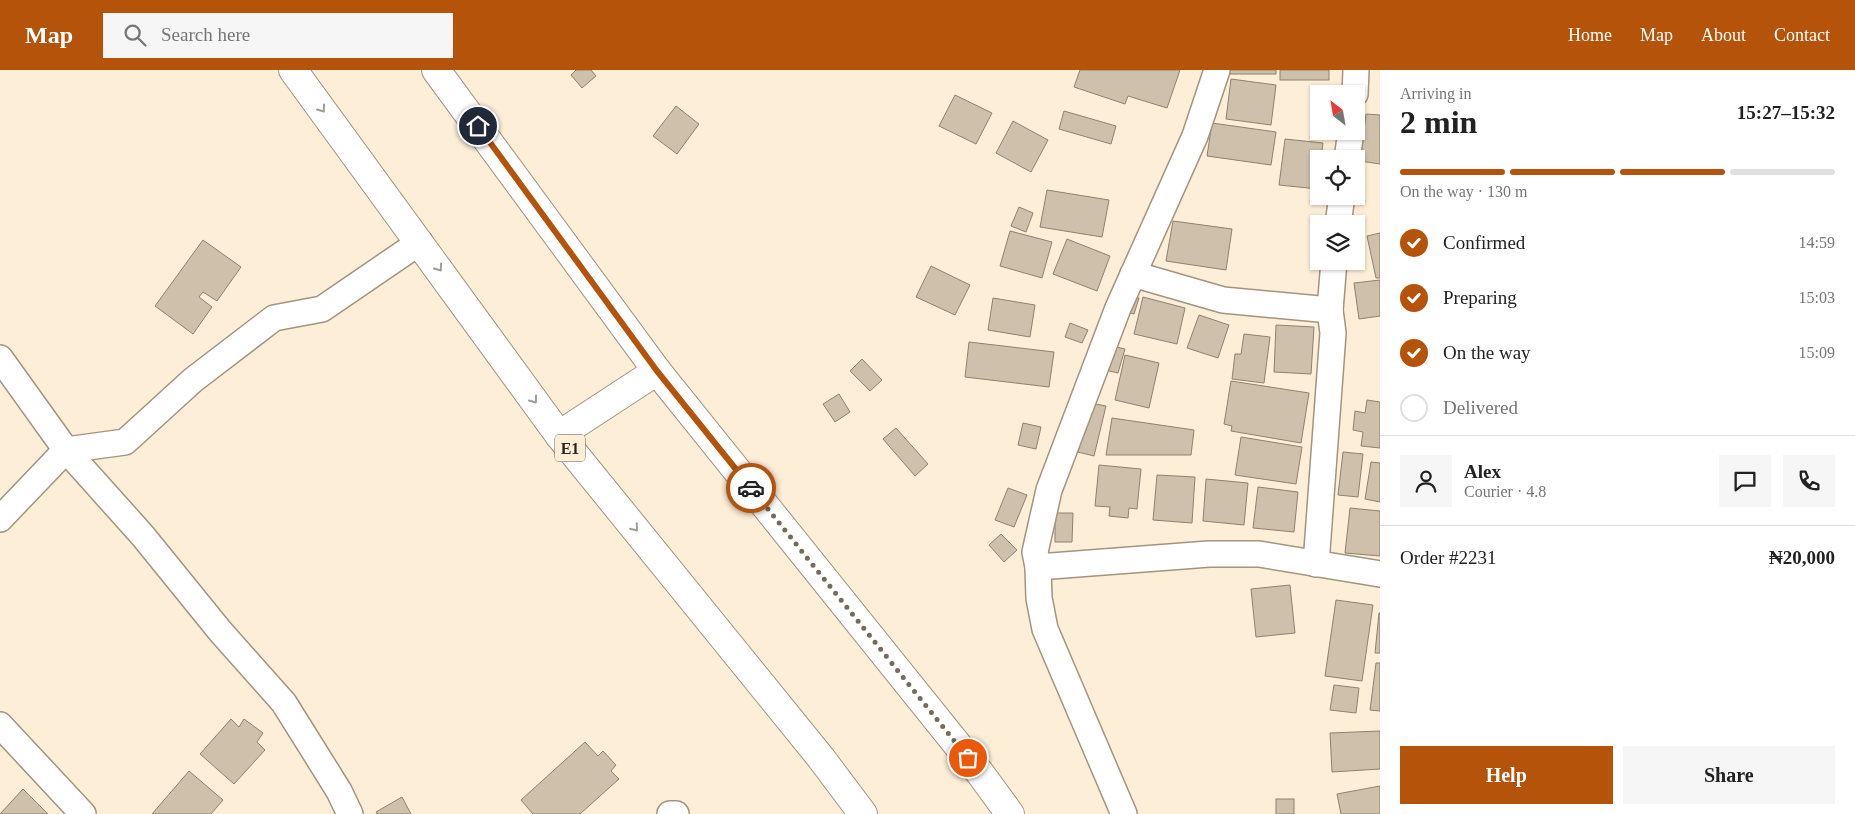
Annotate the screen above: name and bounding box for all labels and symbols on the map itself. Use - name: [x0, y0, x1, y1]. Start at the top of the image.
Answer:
- north arrow: [1310, 85, 1365, 140]
- one-way arrow: [316, 103, 325, 113]
- pin: [457, 105, 499, 147]
- one-way arrow: [433, 262, 442, 272]
- one-way arrow: [528, 394, 537, 404]
- road number: E1: [555, 434, 585, 462]
- courier: [726, 463, 776, 513]
- one-way arrow: [629, 522, 637, 531]
- pin: [947, 737, 989, 779]

